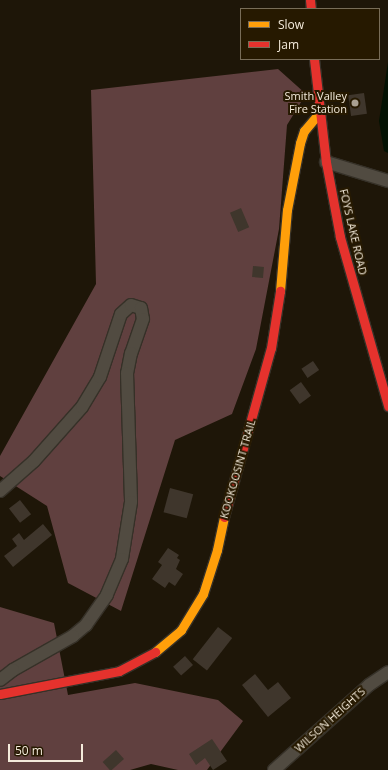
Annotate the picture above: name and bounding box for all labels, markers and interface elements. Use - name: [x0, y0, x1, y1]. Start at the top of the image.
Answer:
- legend: [240, 8, 380, 60]
- text: Slow: [278, 16, 304, 33]
- text: Jam: [278, 36, 299, 53]
- place label: Smith Valley Fire Station: [285, 90, 347, 116]
- marker: Smith Valley Fire Station: [350, 98, 360, 108]
- street label: FOYS LAKE ROAD: [337, 188, 369, 276]
- street label: KOOKOOSINT TRAIL: [218, 418, 258, 520]
- street label: WILSON HEIGHTS: [292, 685, 368, 755]
- scale bar: [10, 736, 85, 762]
- text: 50 m: [15, 742, 43, 759]

